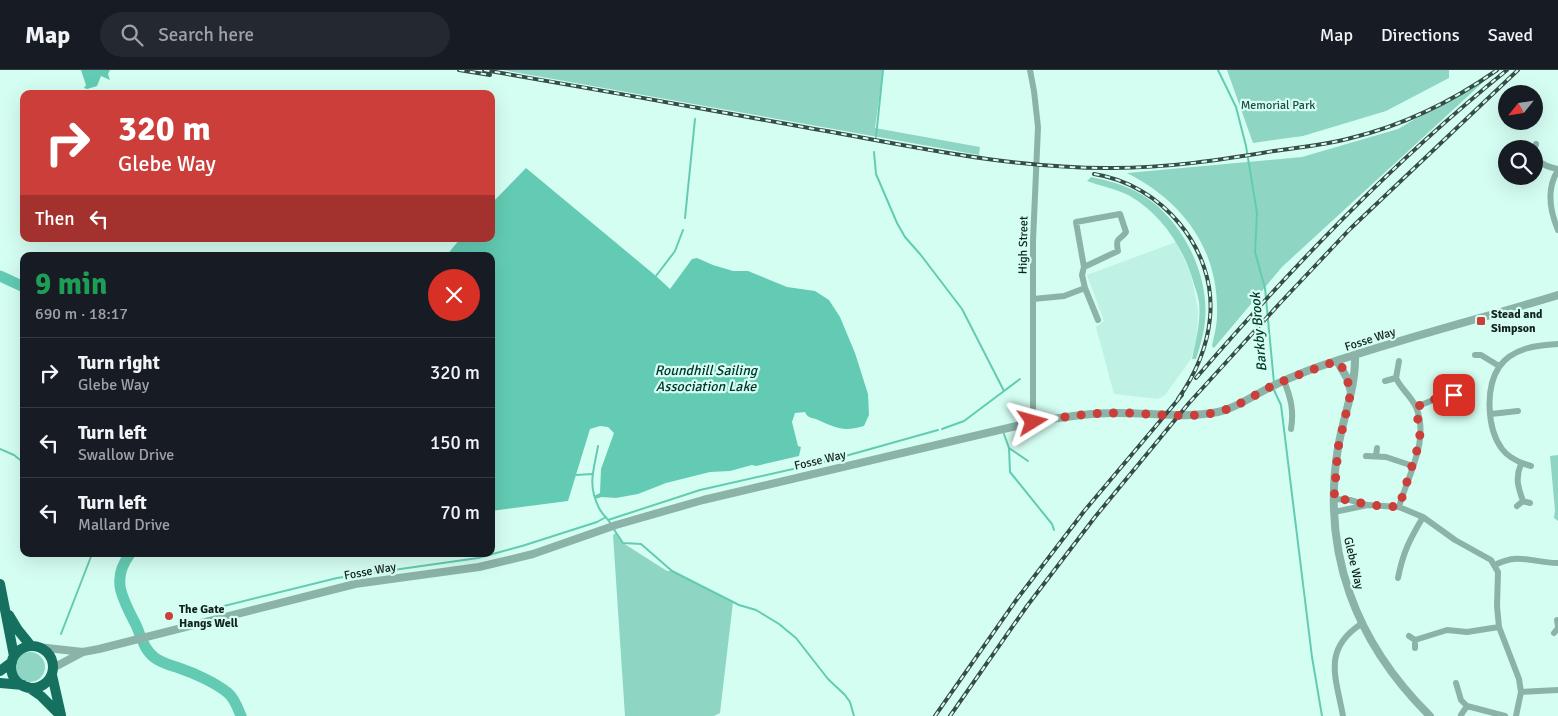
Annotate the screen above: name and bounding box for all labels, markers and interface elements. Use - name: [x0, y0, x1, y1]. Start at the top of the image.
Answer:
- search box: [100, 12, 450, 57]
- text: Map: [25, 20, 70, 50]
- icon: search: [118, 21, 146, 49]
- text: Search here: [158, 23, 254, 47]
- text: Map: [1320, 24, 1353, 46]
- text: Directions: [1381, 24, 1460, 46]
- text: Saved: [1488, 24, 1533, 46]
- north arrow: [1498, 85, 1542, 130]
- map controls: [1498, 85, 1543, 185]
- park label: Memorial Park: [1241, 98, 1315, 113]
- text: 320 m: [118, 107, 211, 150]
- icon: right: [35, 110, 100, 175]
- button: search: [1498, 140, 1543, 185]
- text: Glebe Way: [118, 150, 216, 177]
- icon: left: [85, 205, 113, 233]
- text: Then: [35, 207, 75, 231]
- street label: High Street: [1015, 216, 1032, 274]
- text: 9 min: [35, 266, 107, 303]
- button: close: [428, 269, 480, 321]
- water label: Barkby Brook: [1246, 290, 1270, 372]
- text: 690 m · 18:17: [35, 304, 128, 324]
- place label: Stead and Simpson: [1491, 307, 1543, 336]
- marker: Stead and Simpson: [1475, 315, 1487, 327]
- street label: Fosse Way: [1343, 324, 1398, 355]
- text: Turn right: [78, 351, 160, 375]
- icon: right: [35, 359, 63, 387]
- text: 320 m: [430, 361, 480, 385]
- water label: Roundhill Sailing Association Lake: [655, 362, 759, 395]
- pin: [1433, 374, 1475, 416]
- text: Glebe Way: [78, 375, 149, 395]
- icon: arrive: [1440, 381, 1468, 409]
- position arrow: [1006, 395, 1058, 447]
- text: Turn left: [78, 421, 147, 445]
- icon: left: [35, 429, 63, 457]
- text: 150 m: [430, 431, 480, 455]
- text: Swallow Drive: [78, 445, 174, 465]
- street label: Fosse Way: [793, 447, 848, 474]
- text: Turn left: [78, 491, 147, 515]
- icon: left: [35, 499, 63, 527]
- text: 70 m: [440, 501, 480, 525]
- text: Mallard Drive: [78, 515, 170, 535]
- street label: Glebe Way: [1340, 535, 1367, 591]
- street label: Fosse Way: [343, 559, 398, 583]
- place label: The Gate Hangs Well: [179, 602, 238, 631]
- marker: The Gate Hangs Well: [163, 610, 175, 622]

